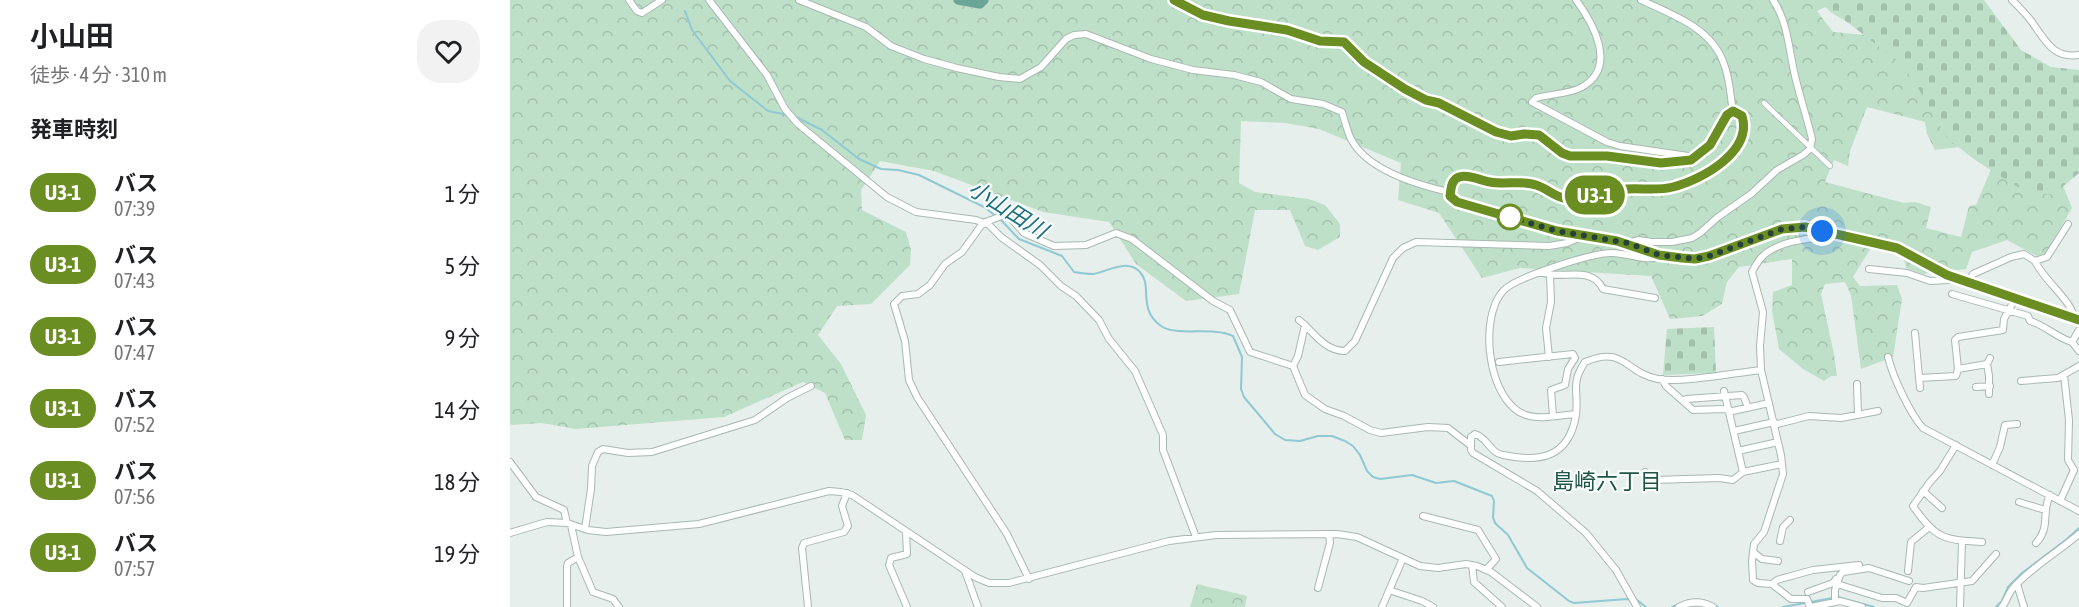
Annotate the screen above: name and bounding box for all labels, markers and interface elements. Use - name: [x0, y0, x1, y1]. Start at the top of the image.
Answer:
- text: 小山田: [30, 20, 114, 52]
- button: heart: [417, 20, 480, 83]
- text: 徒歩 · 4 分 · 310 m: [30, 63, 167, 86]
- text: 発車時刻: [30, 116, 118, 142]
- text: バス: [114, 170, 158, 196]
- water label: 小山田川: [964, 175, 1054, 244]
- line badge: U3-1: [1553, 176, 1637, 214]
- text: U3-1: [45, 180, 81, 204]
- text: 1 分: [445, 181, 480, 207]
- text: U3-1: [1577, 183, 1613, 207]
- text: 07:39: [114, 197, 155, 220]
- unlabelled marker: [1497, 204, 1523, 230]
- your location: [1807, 216, 1837, 246]
- text: バス: [114, 242, 158, 268]
- text: U3-1: [45, 252, 81, 276]
- text: 5 分: [445, 253, 480, 279]
- text: 07:43: [114, 269, 155, 292]
- text: バス: [114, 314, 158, 340]
- text: U3-1: [45, 324, 81, 348]
- text: 9 分: [445, 325, 480, 351]
- text: 07:47: [114, 341, 155, 364]
- text: バス: [114, 386, 158, 412]
- text: U3-1: [45, 396, 81, 420]
- text: 14 分: [434, 397, 480, 423]
- text: 07:52: [114, 413, 155, 436]
- text: バス: [114, 458, 158, 484]
- text: U3-1: [45, 468, 81, 492]
- district label: 島崎六丁目: [1552, 468, 1662, 494]
- text: 18 分: [434, 469, 480, 495]
- text: 07:56: [114, 485, 155, 508]
- text: バス: [114, 530, 158, 556]
- text: U3-1: [45, 540, 81, 564]
- text: 19 分: [434, 541, 480, 567]
- text: 07:57: [114, 557, 155, 580]

